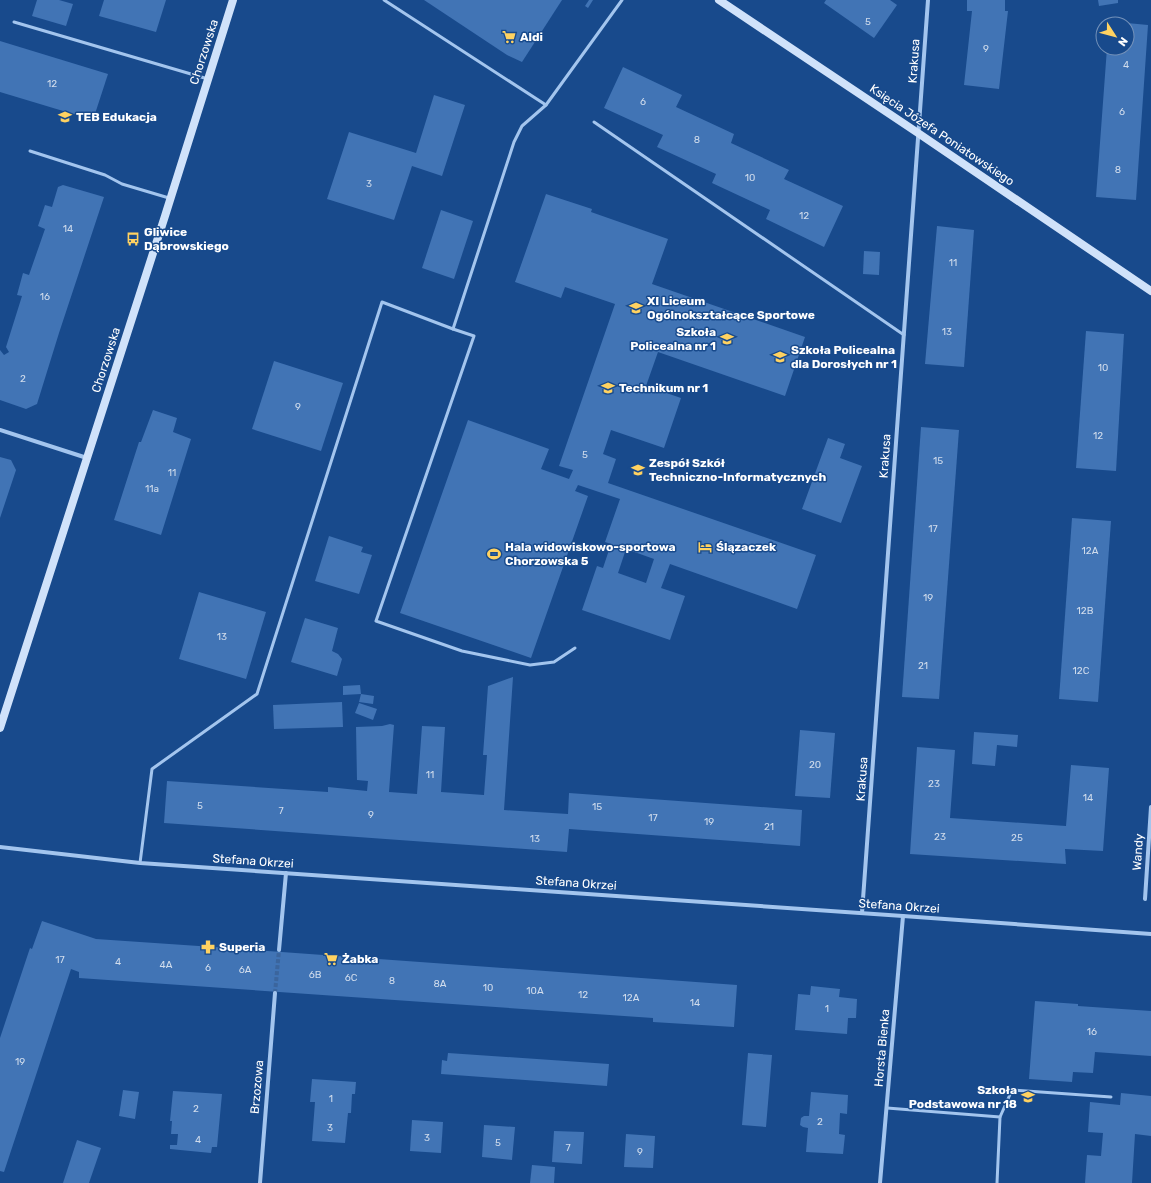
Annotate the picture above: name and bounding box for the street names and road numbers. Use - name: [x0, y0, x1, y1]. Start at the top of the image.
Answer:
- street label: Chorzowska: [187, 18, 221, 86]
- street label: Krakusa: [905, 38, 923, 84]
- street label: Księcia Józefa Poniatowskiego: [867, 81, 1017, 189]
- street label: Chorzowska: [89, 326, 123, 394]
- street label: Krakusa: [876, 433, 894, 479]
- street label: Krakusa: [853, 756, 871, 802]
- street label: Wandy: [1130, 833, 1146, 871]
- street label: Stefana Okrzei: [212, 851, 294, 871]
- street label: Stefana Okrzei: [535, 873, 617, 893]
- street label: Stefana Okrzei: [858, 896, 940, 916]
- street label: Horsta Bienka: [872, 1009, 892, 1087]
- street label: Brzozowa: [248, 1059, 266, 1115]

